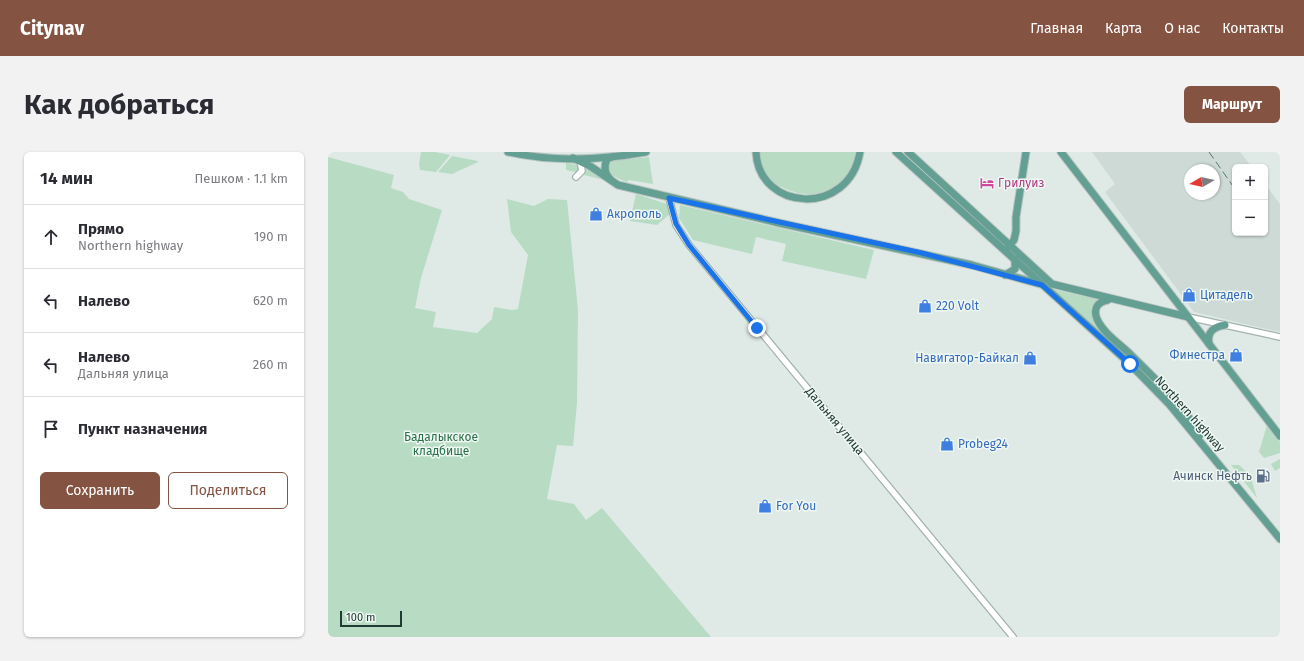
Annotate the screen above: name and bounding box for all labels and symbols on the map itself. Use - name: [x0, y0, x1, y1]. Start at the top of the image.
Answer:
- north arrow: [1184, 164, 1220, 200]
- hotel icon: Грилуиз: [979, 175, 995, 191]
- place label: Грилуиз: [998, 176, 1044, 190]
- shop icon: Акрополь: [588, 206, 604, 222]
- place label: Акрополь: [607, 207, 661, 221]
- shop icon: Цитадель: [1181, 287, 1197, 303]
- place label: Цитадель: [1200, 288, 1253, 302]
- shop icon: 220 Volt: [917, 298, 933, 314]
- place label: 220 Volt: [936, 299, 980, 313]
- route end: [748, 319, 766, 337]
- shop icon: Финестра: [1228, 347, 1244, 363]
- place label: Финестра: [1170, 348, 1225, 362]
- shop icon: Навигатор-Байкал: [1022, 350, 1038, 366]
- place label: Навигатор-Байкал: [915, 351, 1019, 365]
- route start: [1121, 355, 1139, 373]
- street label: Northern highway: [1152, 373, 1228, 455]
- street label: Дальняя улица: [802, 384, 867, 458]
- park label: Бадалыкское кладбище: [404, 430, 478, 458]
- shop icon: Probeg24: [939, 436, 955, 452]
- place label: Probeg24: [958, 437, 1009, 451]
- fuel station icon: Ачинск Нефть: [1255, 468, 1271, 484]
- place label: Ачинск Нефть: [1173, 469, 1252, 483]
- shop icon: For You: [757, 498, 773, 514]
- place label: For You: [776, 499, 816, 513]
- scale bar: [340, 609, 402, 628]

